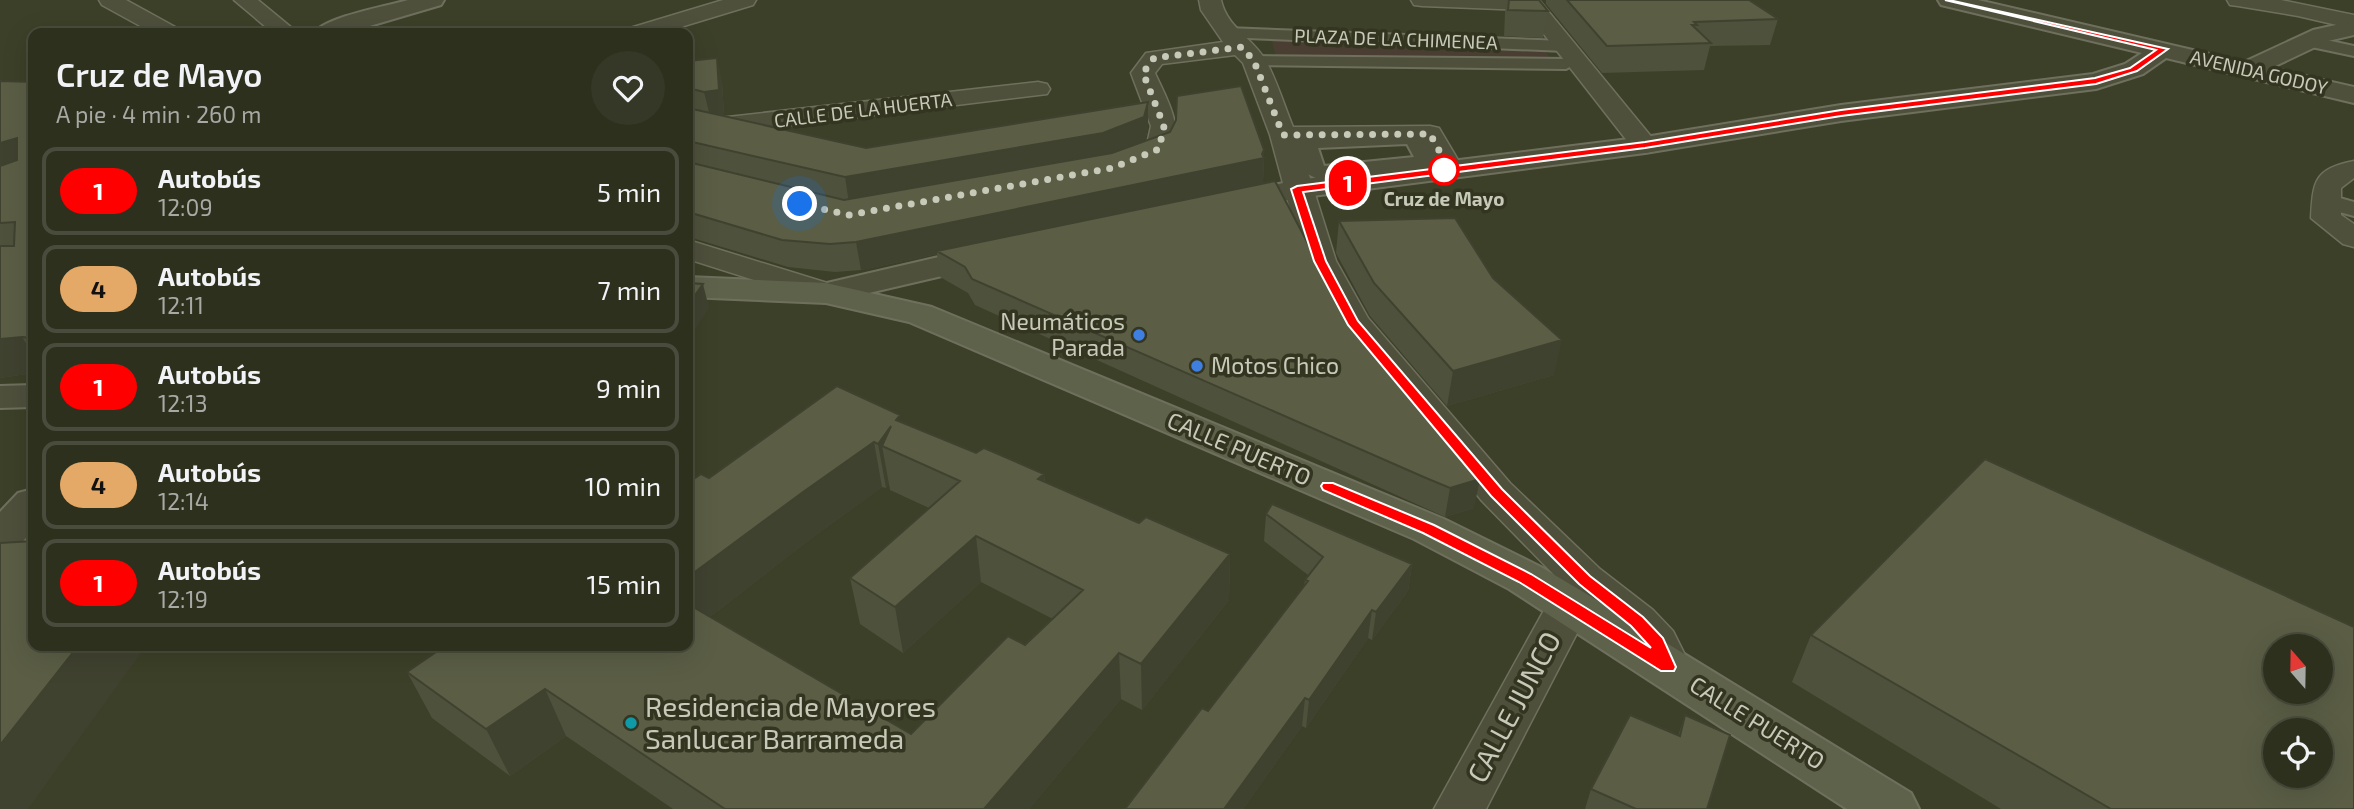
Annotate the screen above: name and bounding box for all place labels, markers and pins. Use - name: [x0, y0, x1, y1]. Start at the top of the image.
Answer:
- marker: Cruz de Mayo: [1429, 155, 1459, 185]
- place label: Cruz de Mayo: [1384, 187, 1504, 211]
- place label: Neumáticos Parada: [1000, 307, 1125, 361]
- marker: Neumáticos Parada: [1131, 327, 1147, 343]
- place label: Motos Chico: [1211, 351, 1339, 379]
- marker: Motos Chico: [1189, 358, 1205, 374]
- place label: Residencia de Mayores Sanlucar Barrameda: [645, 689, 936, 755]
- marker: Residencia de Mayores Sanlucar Barrameda: [623, 715, 639, 731]

